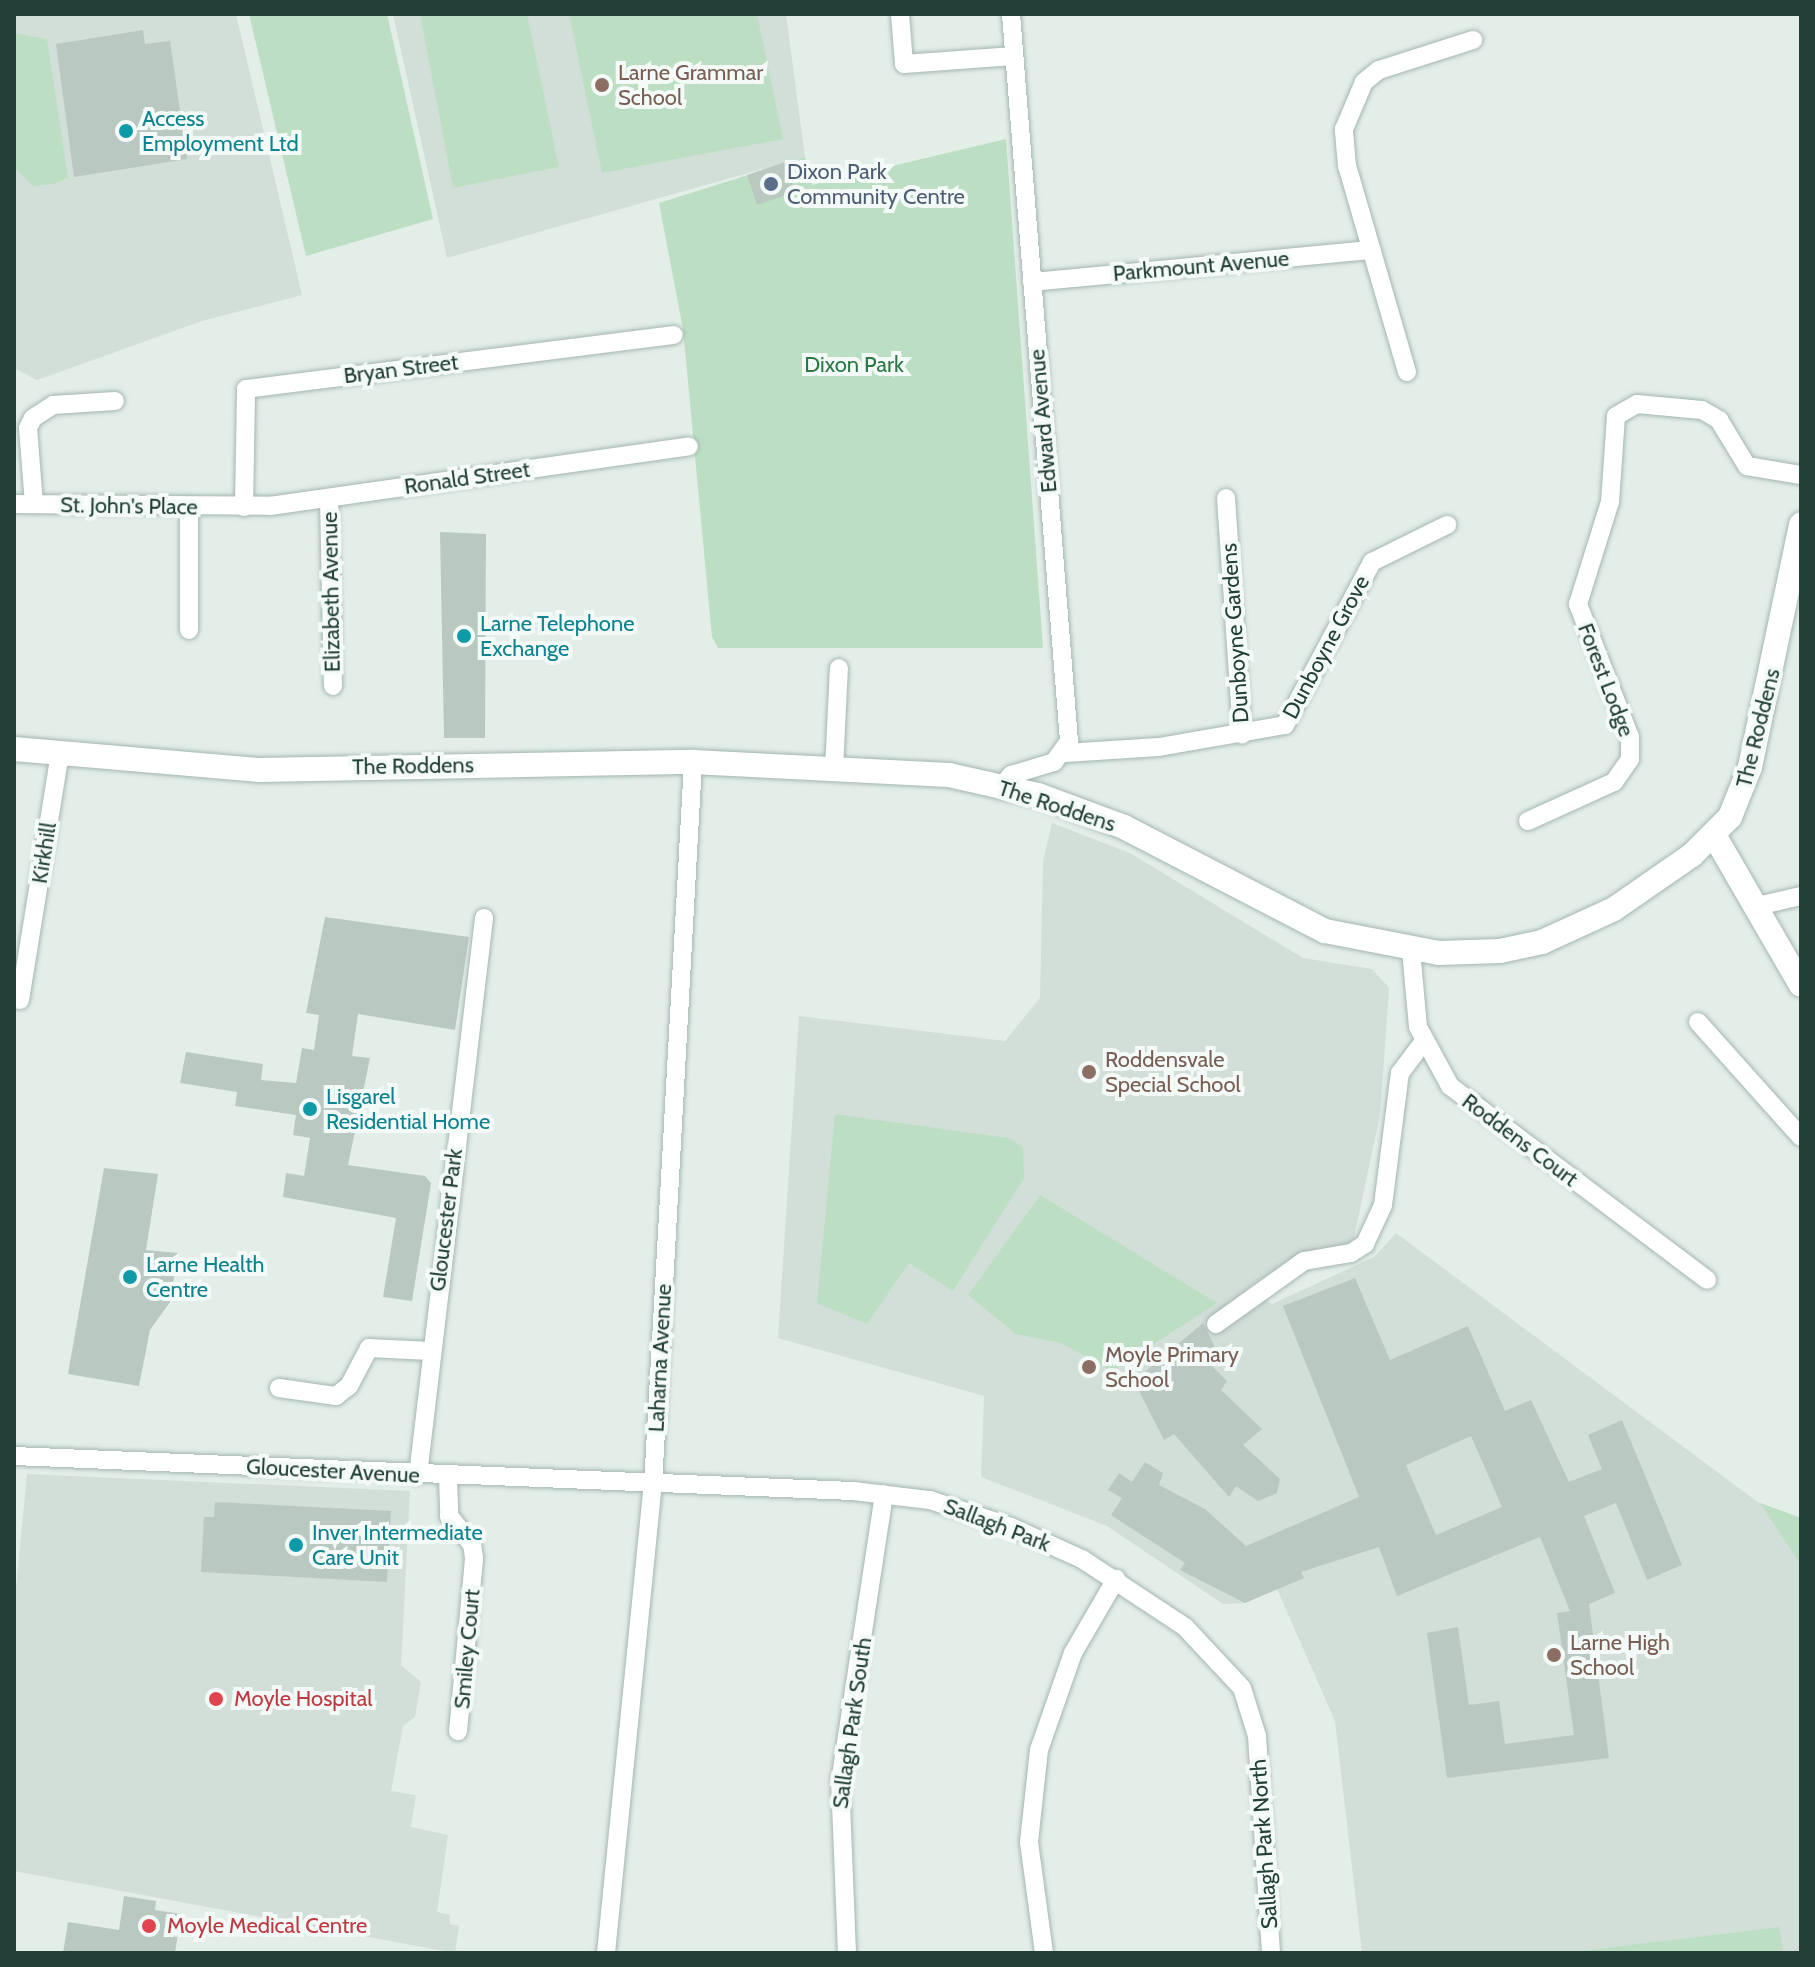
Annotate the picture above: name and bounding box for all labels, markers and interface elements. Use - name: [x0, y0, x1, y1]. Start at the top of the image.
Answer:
- place label: Larne Grammar School: [618, 59, 763, 110]
- marker: Larne Grammar School: [593, 76, 611, 94]
- place label: Access Employment Ltd: [142, 105, 299, 156]
- marker: Access Employment Ltd: [117, 122, 135, 140]
- place label: Dixon Park Community Centre: [787, 158, 965, 210]
- marker: Dixon Park Community Centre: [762, 175, 780, 193]
- street label: Parkmount Avenue: [1112, 245, 1290, 287]
- street label: Edward Avenue: [1024, 348, 1062, 494]
- street label: Bryan Street: [342, 349, 460, 389]
- park label: Dixon Park: [804, 352, 904, 378]
- street label: Ronald Street: [402, 456, 532, 500]
- street label: St. John's Place: [60, 492, 198, 520]
- street label: Elizabeth Avenue: [316, 512, 346, 672]
- street label: Dunboyne Gardens: [1216, 542, 1254, 724]
- street label: Dunboyne Grove: [1277, 571, 1375, 723]
- place label: Larne Telephone Exchange: [480, 610, 634, 662]
- street label: Forest Lodge: [1572, 620, 1640, 740]
- marker: Larne Telephone Exchange: [455, 627, 473, 645]
- street label: The Roddens: [1730, 666, 1786, 790]
- street label: The Roddens: [352, 752, 474, 780]
- street label: The Roddens: [995, 775, 1119, 837]
- street label: Kirkhill: [26, 821, 62, 885]
- place label: Roddensvale Special School: [1105, 1046, 1241, 1098]
- marker: Roddensvale Special School: [1080, 1063, 1098, 1081]
- place label: Lisgarel Residential Home: [326, 1083, 490, 1134]
- street label: Roddens Court: [1457, 1088, 1583, 1192]
- marker: Lisgarel Residential Home: [301, 1100, 319, 1118]
- street label: Gloucester Park: [424, 1147, 468, 1293]
- place label: Larne Health Centre: [146, 1251, 265, 1302]
- marker: Larne Health Centre: [121, 1268, 139, 1286]
- street label: Laharna Avenue: [643, 1283, 677, 1433]
- place label: Moyle Primary School: [1105, 1341, 1239, 1392]
- marker: Moyle Primary School: [1080, 1358, 1098, 1376]
- street label: Gloucester Avenue: [246, 1453, 420, 1489]
- street label: Sallagh Park: [940, 1493, 1054, 1557]
- place label: Inver Intermediate Care Unit: [312, 1519, 483, 1570]
- marker: Inver Intermediate Care Unit: [287, 1536, 305, 1554]
- street label: Smiley Court: [449, 1588, 485, 1710]
- place label: Larne High School: [1570, 1629, 1670, 1680]
- street label: Sallagh Park South: [827, 1636, 877, 1810]
- marker: Larne High School: [1545, 1646, 1563, 1664]
- place label: Moyle Hospital: [234, 1686, 372, 1712]
- marker: Moyle Hospital: [205, 1688, 227, 1710]
- street label: Sallagh Park North: [1245, 1758, 1283, 1930]
- place label: Moyle Medical Centre: [167, 1913, 367, 1939]
- marker: Moyle Medical Centre: [138, 1915, 160, 1937]

